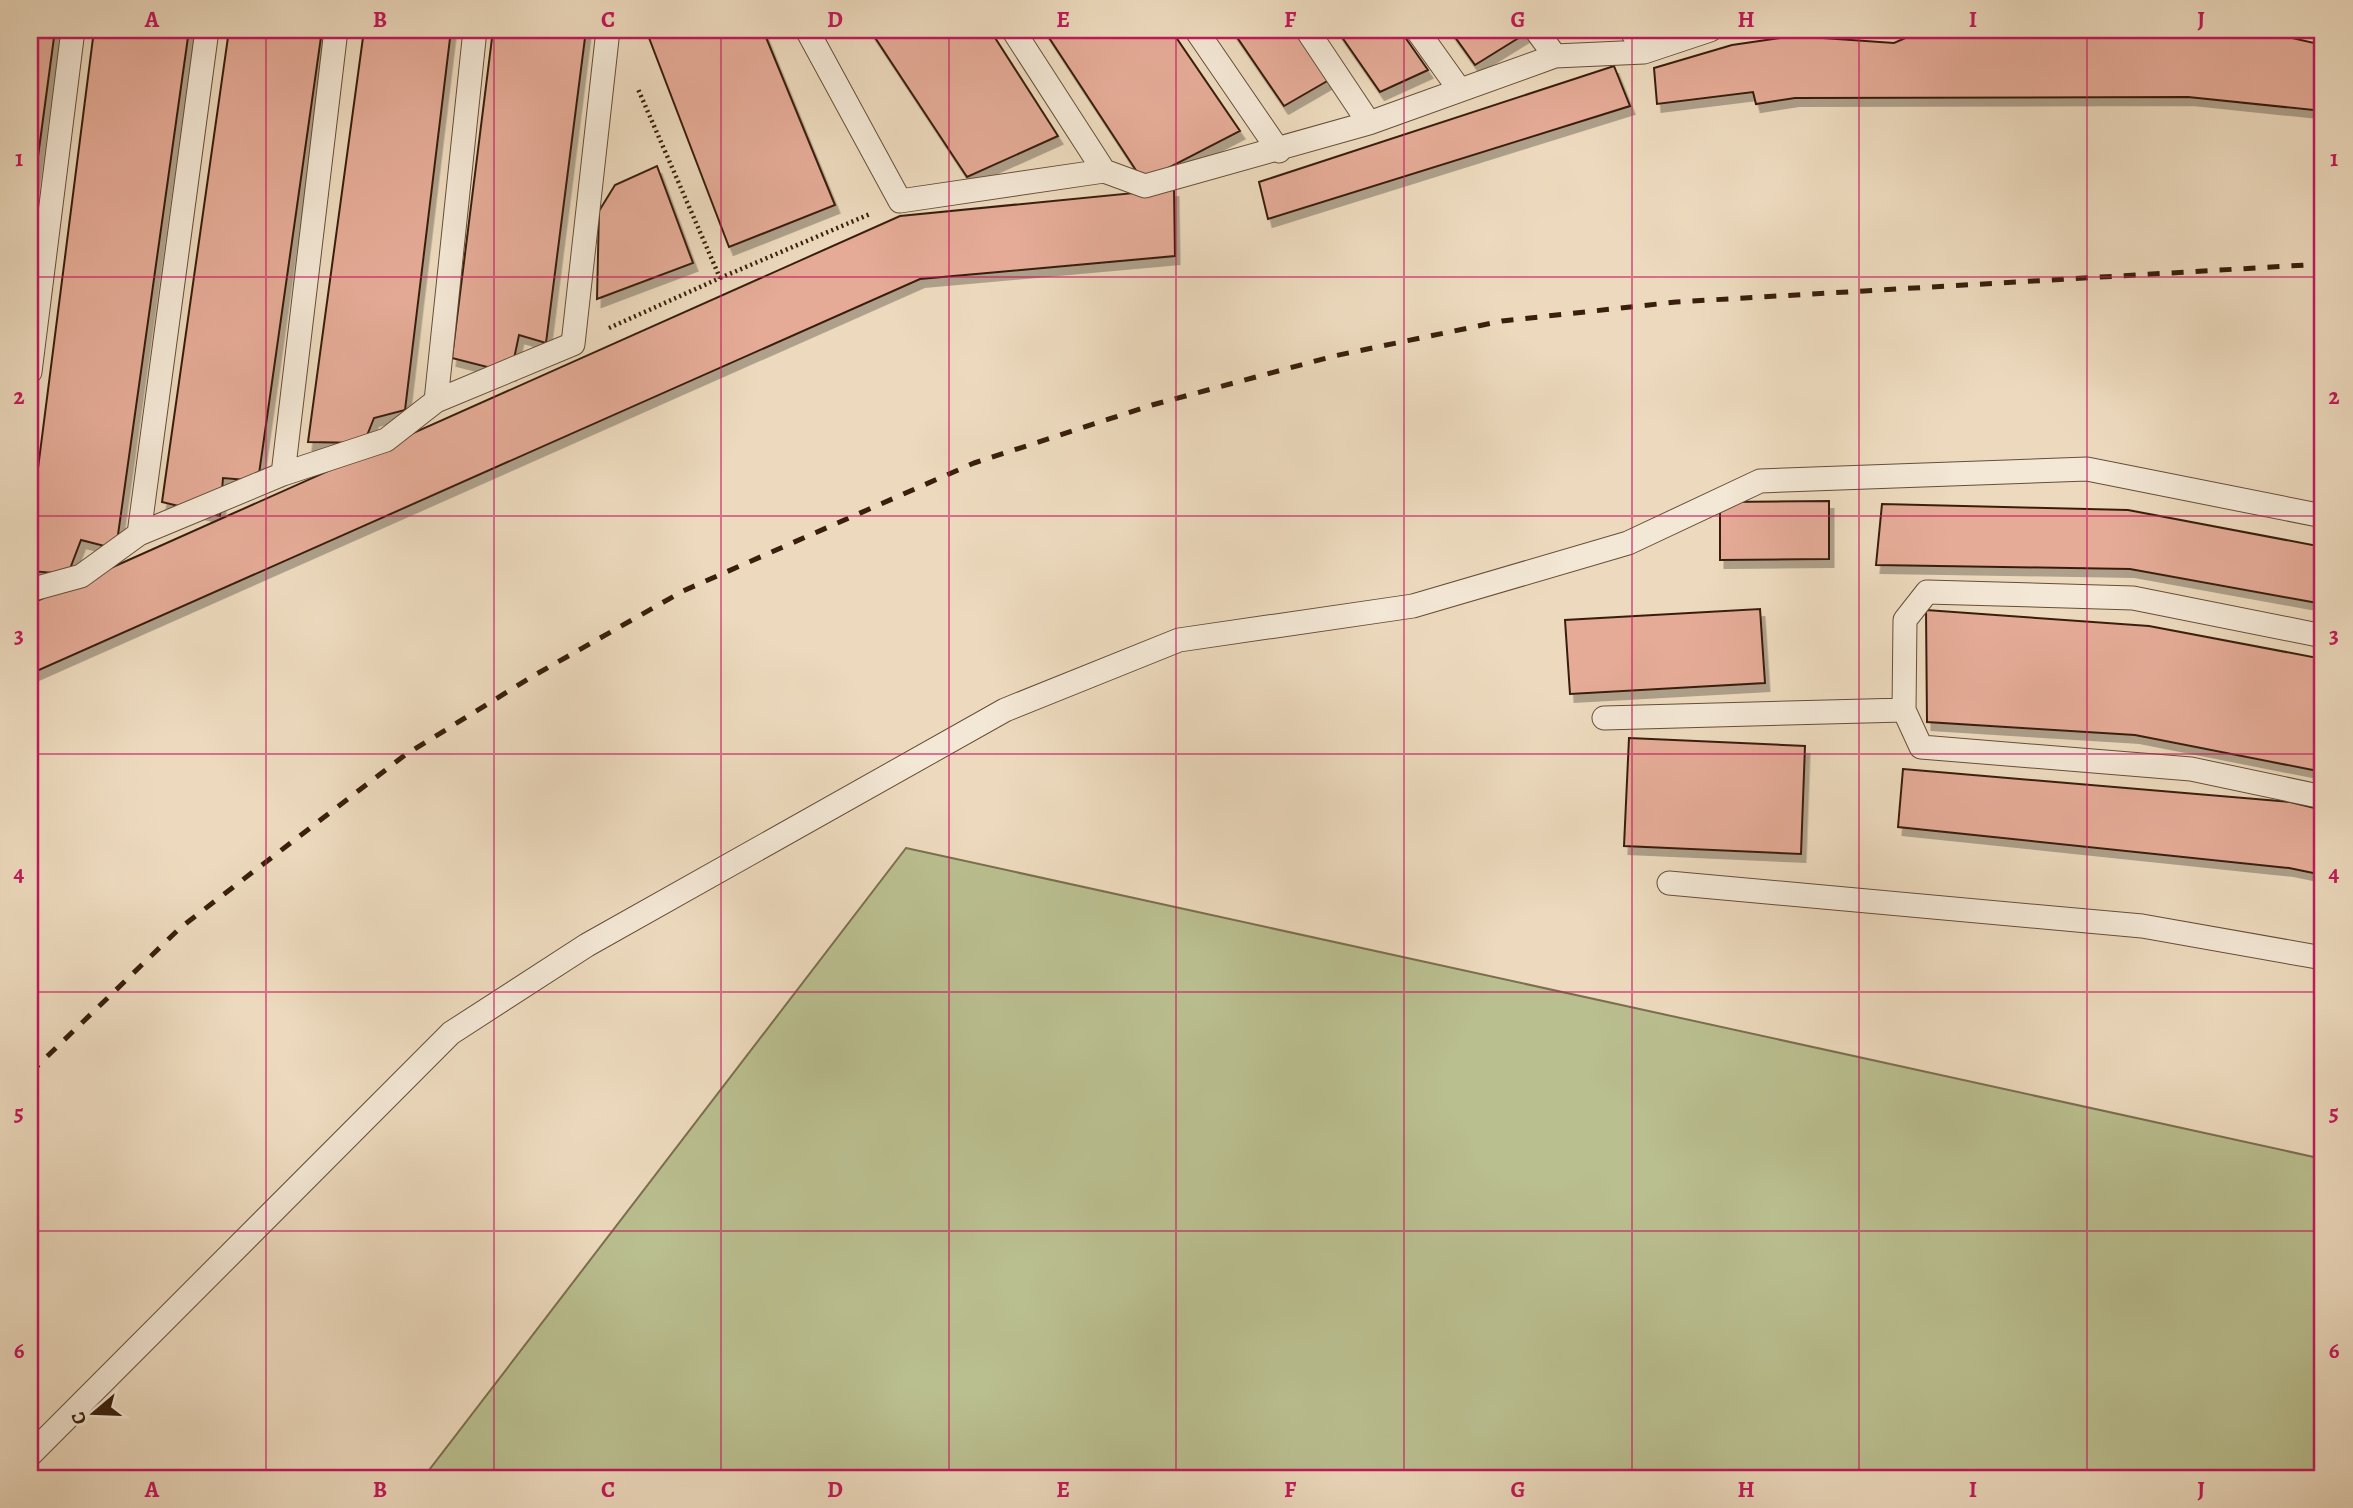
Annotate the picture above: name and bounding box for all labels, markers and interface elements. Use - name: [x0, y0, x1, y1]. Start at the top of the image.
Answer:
- text: A: [144, 4, 160, 35]
- text: B: [373, 4, 387, 35]
- text: C: [601, 4, 615, 35]
- text: D: [827, 4, 843, 35]
- text: E: [1056, 4, 1070, 35]
- text: F: [1284, 4, 1297, 35]
- text: G: [1510, 4, 1526, 35]
- text: H: [1737, 4, 1755, 35]
- text: I: [1969, 4, 1977, 35]
- text: J: [2197, 4, 2205, 35]
- text: 1: [15, 143, 23, 174]
- text: 1: [2330, 143, 2338, 174]
- text: 2: [13, 381, 25, 412]
- text: 2: [2328, 381, 2340, 412]
- text: 3: [14, 620, 24, 651]
- text: 3: [2329, 620, 2339, 651]
- text: 4: [14, 858, 25, 889]
- text: 4: [2329, 858, 2340, 889]
- text: 5: [14, 1097, 24, 1128]
- text: 5: [2329, 1097, 2339, 1128]
- text: 6: [14, 1335, 25, 1366]
- text: 6: [2329, 1335, 2340, 1366]
- north arrow: [60, 1378, 130, 1448]
- text: С: [65, 1408, 93, 1428]
- text: A: [144, 1474, 160, 1505]
- text: B: [373, 1474, 387, 1505]
- text: C: [601, 1474, 615, 1505]
- text: D: [827, 1474, 843, 1505]
- text: E: [1056, 1474, 1070, 1505]
- text: F: [1284, 1474, 1297, 1505]
- text: G: [1510, 1474, 1526, 1505]
- text: H: [1737, 1474, 1755, 1505]
- text: I: [1969, 1474, 1977, 1505]
- text: J: [2197, 1474, 2205, 1505]

